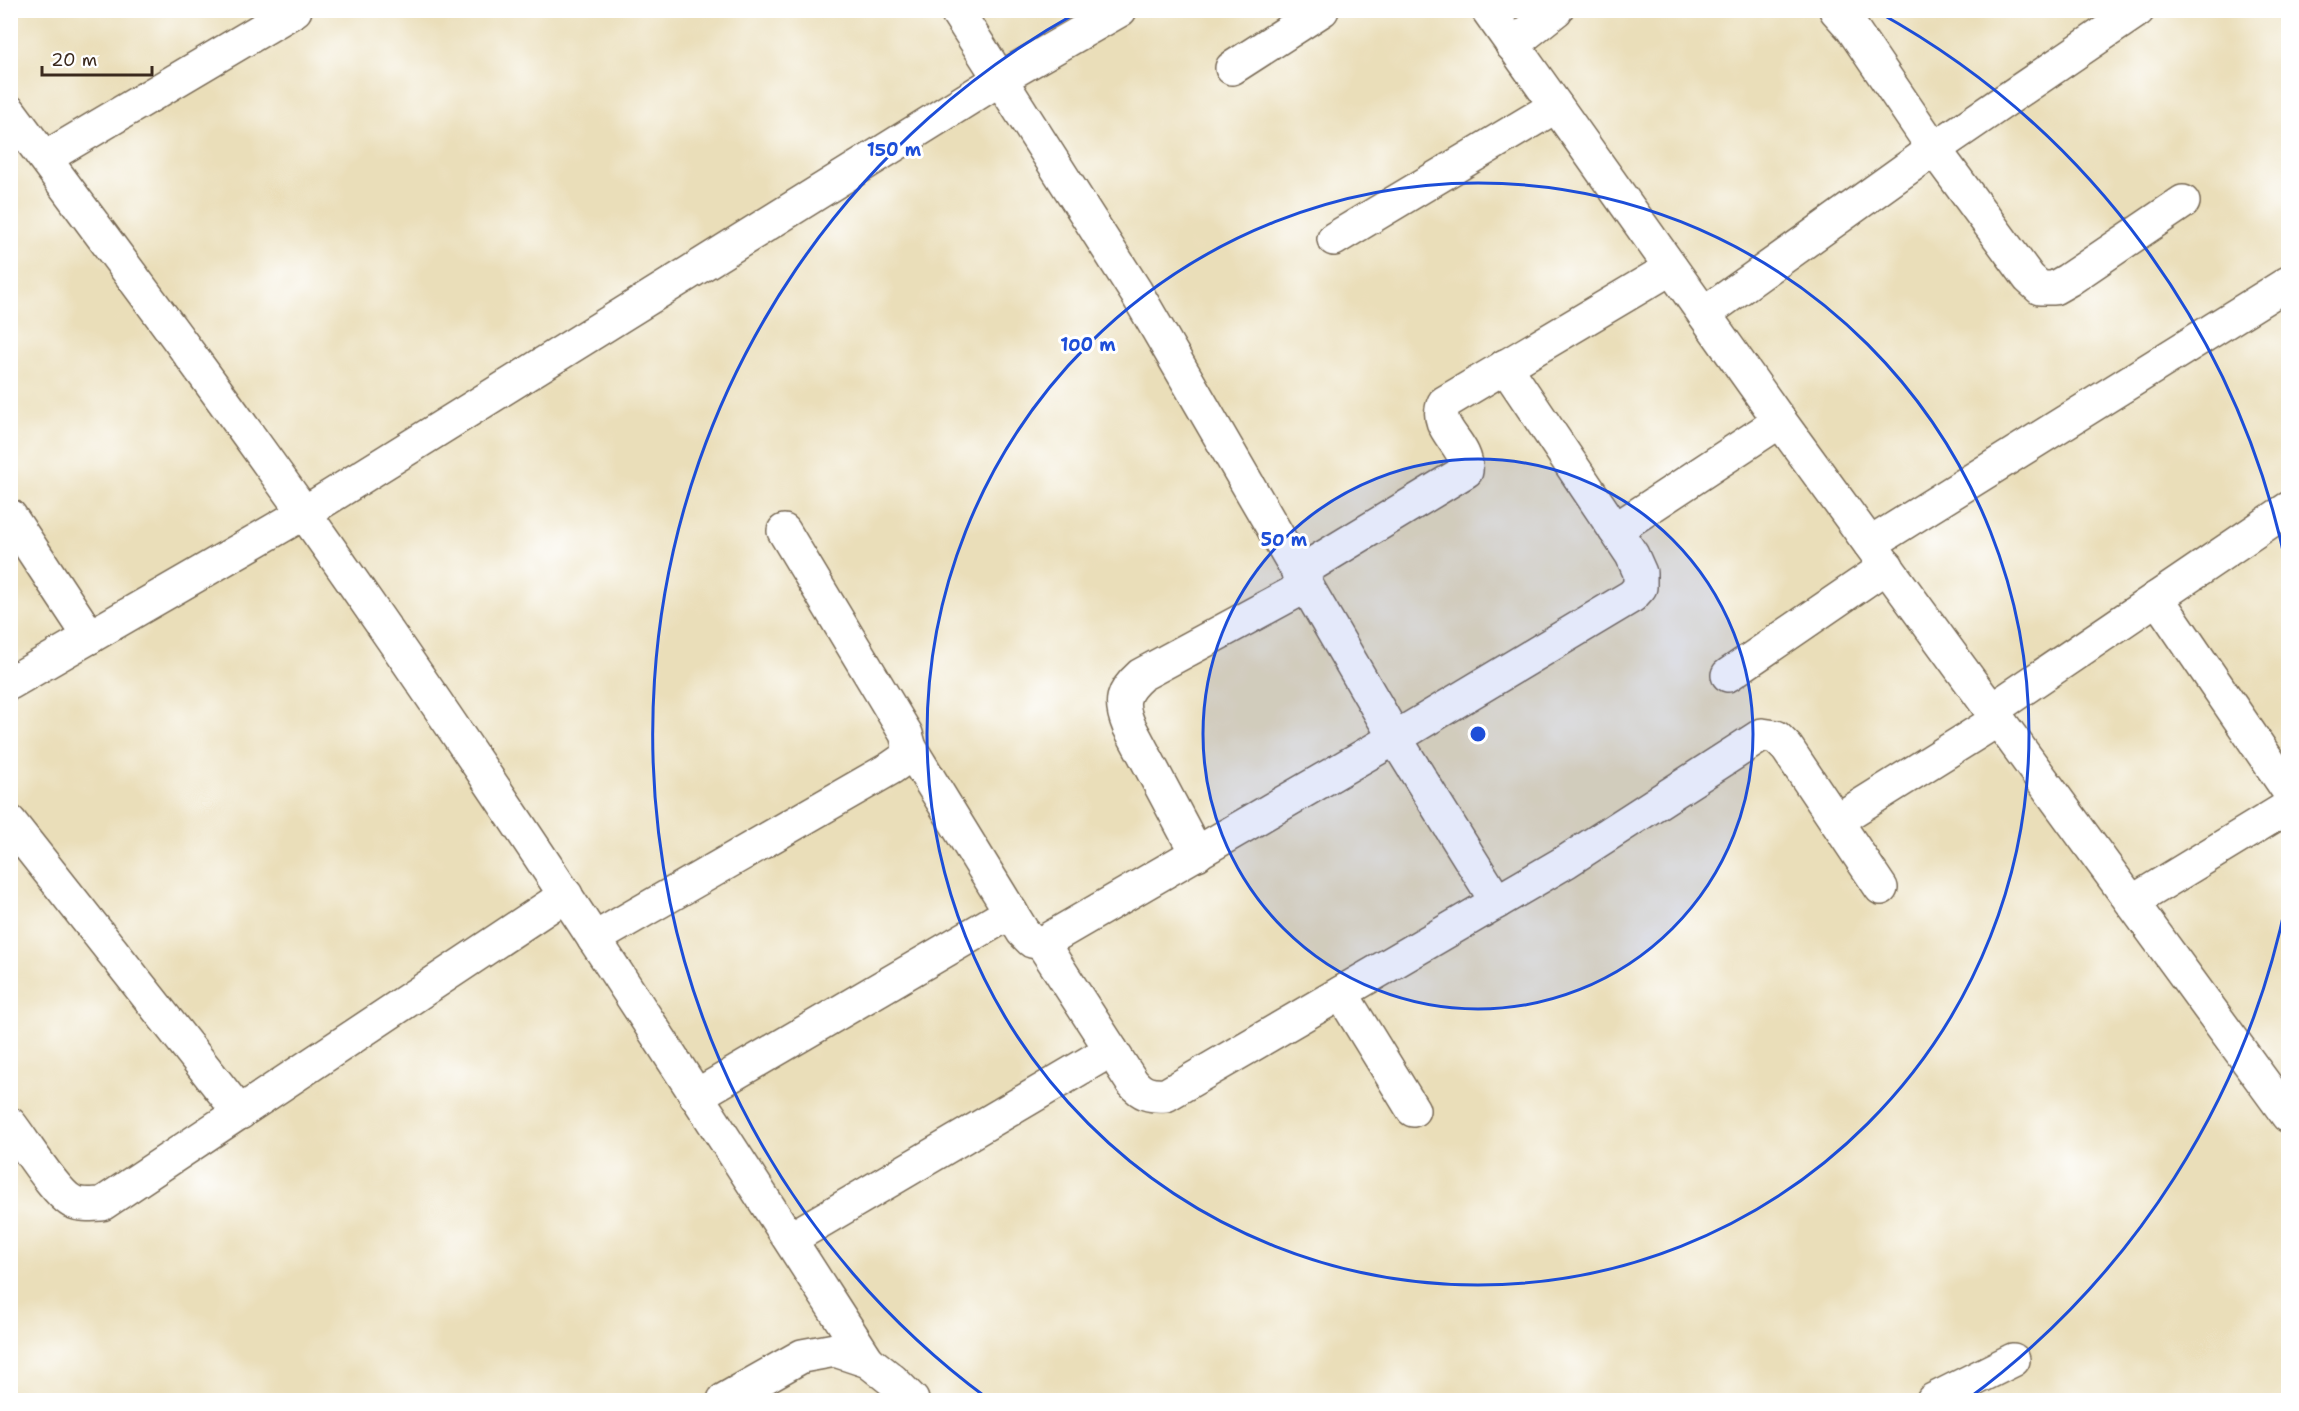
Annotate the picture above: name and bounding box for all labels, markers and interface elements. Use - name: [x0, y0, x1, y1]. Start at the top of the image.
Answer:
- scale bar: [42, 39, 152, 77]
- text: 20 m: [51, 48, 97, 72]
- text: 150 m: [867, 138, 922, 162]
- text: 100 m: [1060, 333, 1116, 357]
- text: 50 m: [1261, 528, 1308, 552]
- centre of rings: [1468, 724, 1488, 744]

